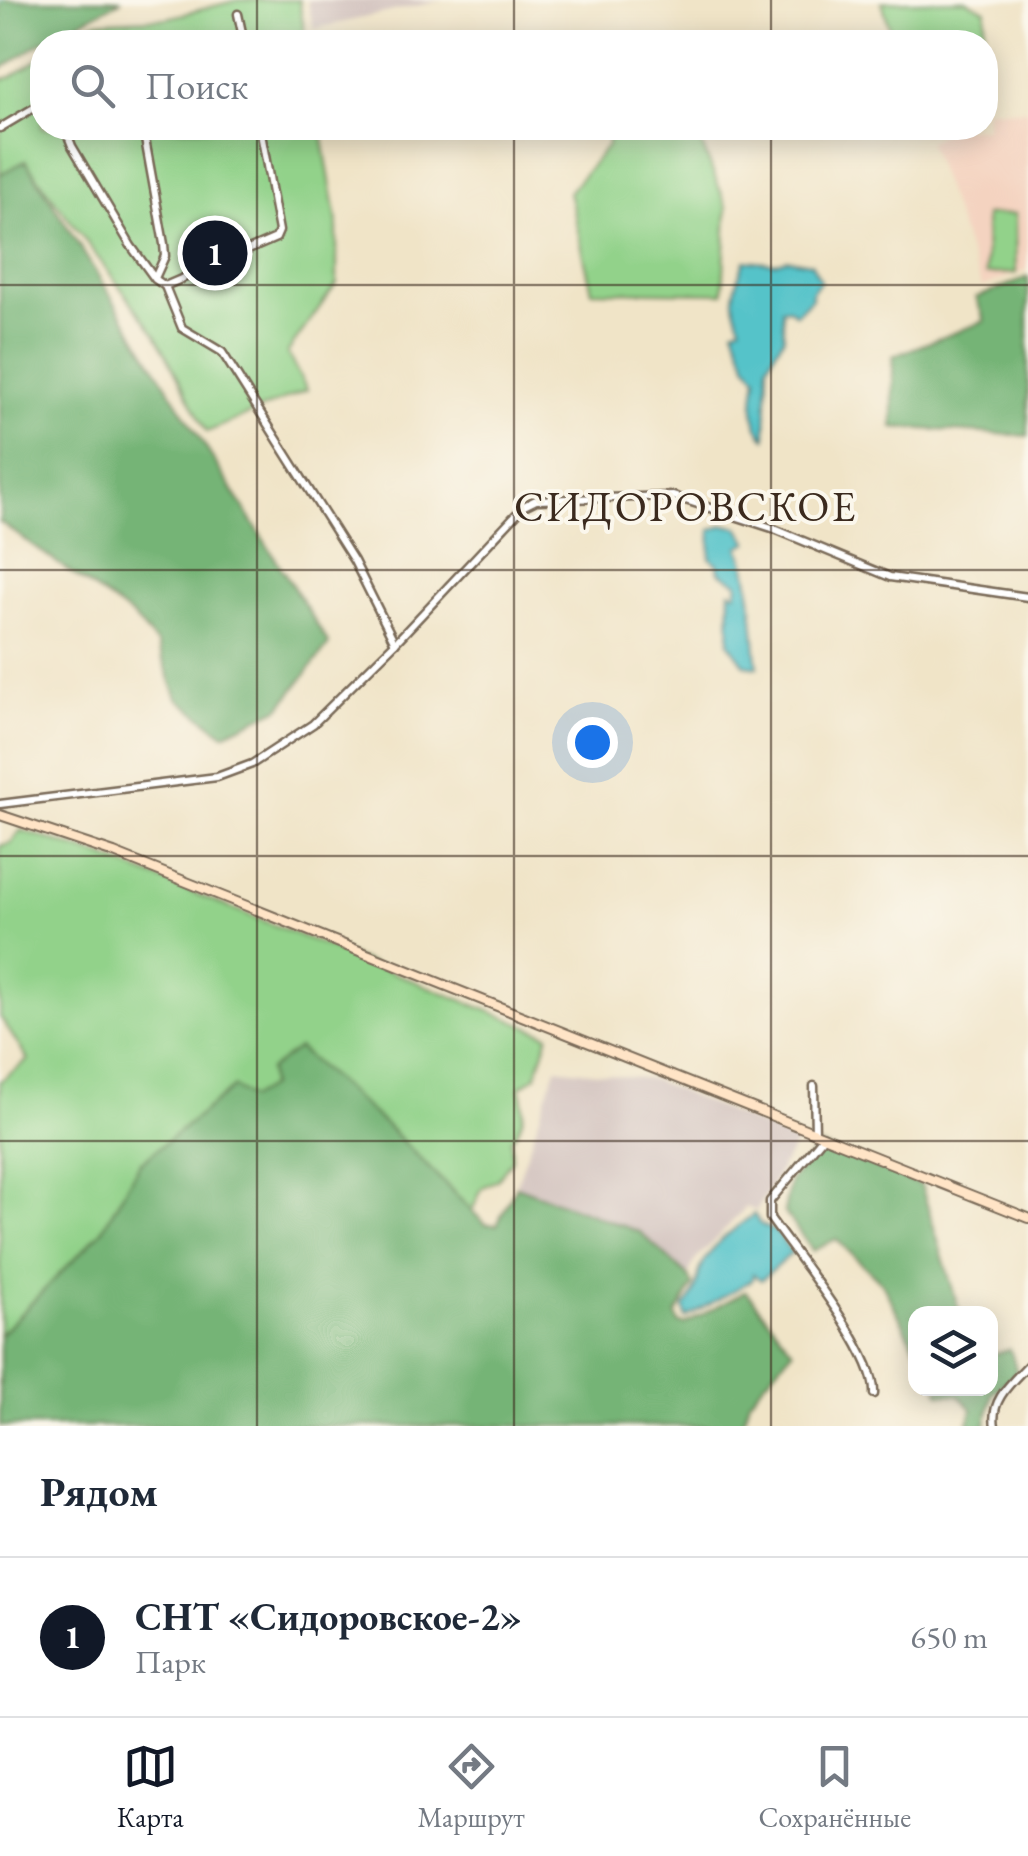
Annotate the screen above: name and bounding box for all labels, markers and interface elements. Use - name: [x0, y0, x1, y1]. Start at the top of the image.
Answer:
- search box: [30, 30, 998, 140]
- icon: search: [65, 58, 120, 113]
- text: Поиск: [145, 61, 248, 110]
- pin: 1: [182, 216, 248, 290]
- district label: СИДОРОВСКОЕ: [514, 479, 858, 534]
- your location: [567, 717, 618, 768]
- map controls: [908, 1306, 998, 1396]
- button: layers: [908, 1306, 998, 1396]
- text: Рядом: [40, 1464, 158, 1519]
- text: СНТ «Сидоровское-2»: [135, 1592, 522, 1641]
- text: 1: [64, 1616, 81, 1658]
- text: 650 m: [911, 1616, 988, 1658]
- text: Парк: [135, 1641, 206, 1683]
- tab: Карта: [117, 1739, 184, 1835]
- tab: Маршрут: [417, 1739, 525, 1835]
- tab: Сохранённые: [758, 1739, 911, 1835]

